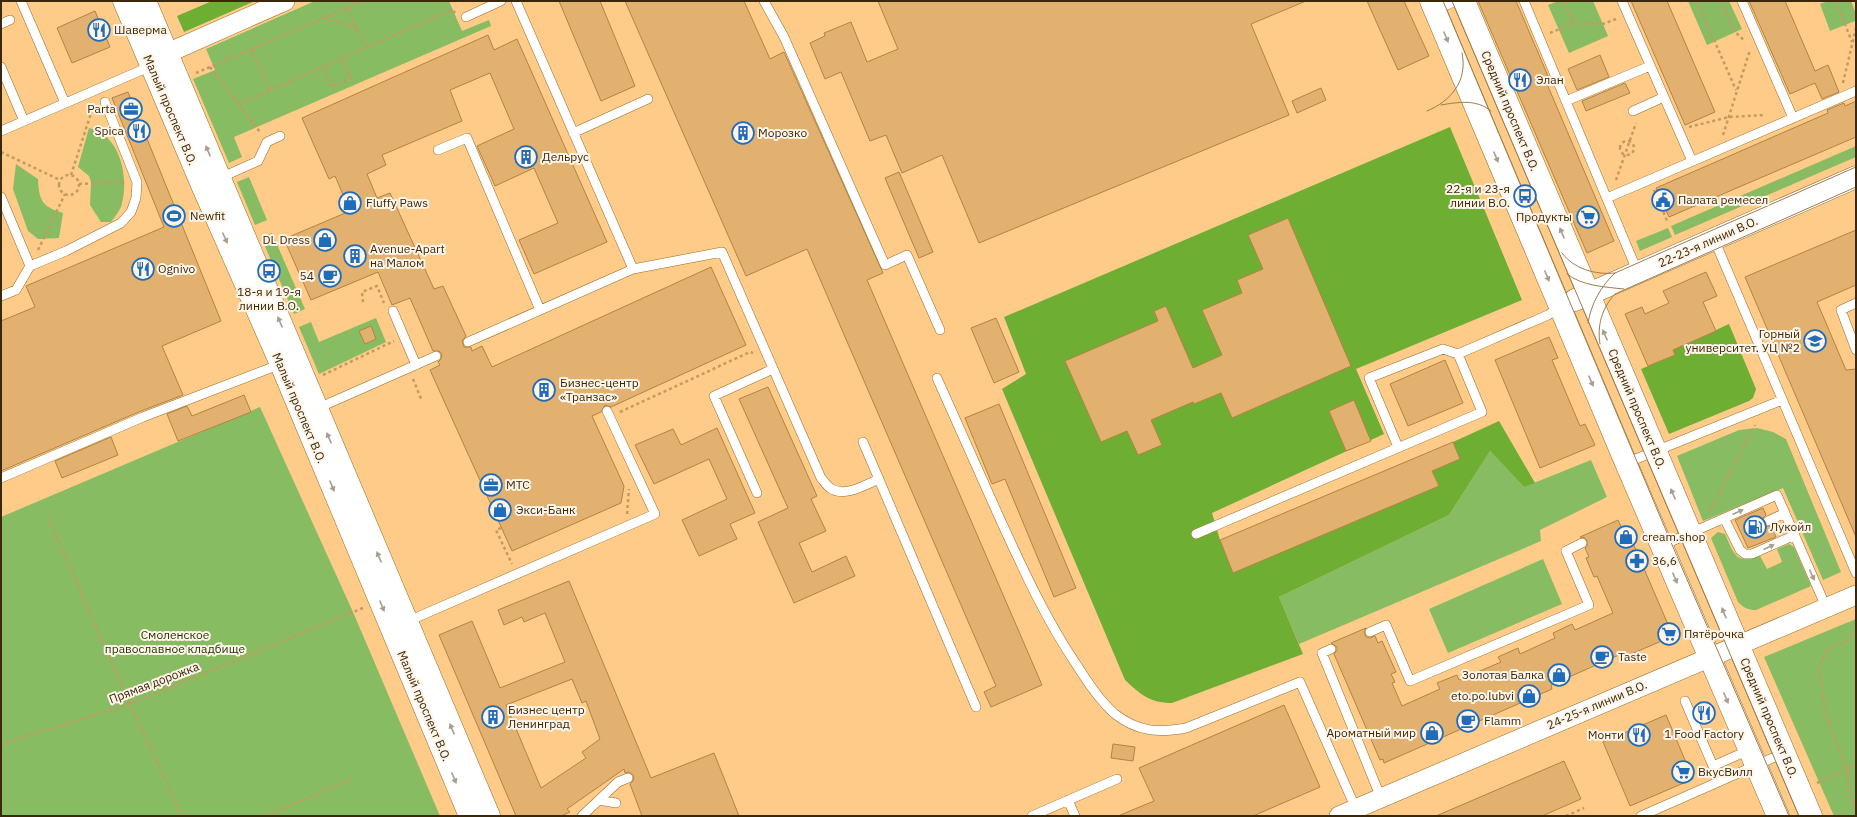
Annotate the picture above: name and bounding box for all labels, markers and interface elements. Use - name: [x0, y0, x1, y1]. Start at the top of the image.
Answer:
- restaurant icon: Шаверма: [86, 17, 112, 43]
- place label: Шаверма: [114, 22, 167, 37]
- one-way arrow: [1443, 31, 1449, 42]
- street label: Средний проспект В.О.: [1478, 48, 1543, 173]
- street label: Малый проспект В.О.: [140, 52, 201, 167]
- restaurant icon: Элан: [1507, 67, 1533, 93]
- place label: Элан: [1536, 72, 1564, 87]
- office icon: Parta: [118, 96, 144, 122]
- place label: Parta: [87, 101, 117, 116]
- restaurant icon: Spica: [126, 118, 152, 144]
- building icon: Морозко: [730, 120, 756, 146]
- place label: Spica: [95, 123, 125, 138]
- place label: Морозко: [758, 125, 807, 140]
- building icon: Дельрус: [513, 144, 539, 170]
- one-way arrow: [205, 145, 211, 156]
- place label: Дельрус: [542, 149, 589, 164]
- one-way arrow: [1494, 151, 1500, 163]
- place label: 22-я и 23-я линии В.О.: [1446, 181, 1510, 210]
- bus stop icon: 22-я и 23-я линии В.О.: [1512, 183, 1538, 209]
- public building icon: Палата ремесел: [1650, 187, 1676, 213]
- shop icon: Fluffy Paws: [337, 190, 363, 216]
- place label: Палата ремесел: [1678, 192, 1768, 207]
- place label: Fluffy Paws: [366, 195, 428, 210]
- sports icon: Newfit: [161, 203, 187, 229]
- supermarket icon: Продукты: [1575, 204, 1601, 230]
- place label: Newfit: [190, 208, 225, 223]
- place label: Продукты: [1516, 209, 1572, 224]
- street label: 22-23-я линии В.О.: [1656, 213, 1760, 270]
- shop icon: DL Dress: [312, 227, 338, 253]
- one-way arrow: [1559, 227, 1565, 238]
- place label: DL Dress: [263, 232, 310, 247]
- one-way arrow: [223, 233, 229, 245]
- place label: Аvenue-Apart на Малом: [370, 241, 445, 270]
- building icon: Аvenue-Apart на Малом: [342, 243, 368, 269]
- restaurant icon: Ognivo: [130, 256, 156, 282]
- bus stop icon: 18-я и 19-я линии В.О.: [256, 258, 282, 284]
- place label: Ognivo: [158, 261, 195, 276]
- cafe icon: 54: [317, 263, 343, 289]
- place label: 54: [300, 268, 314, 283]
- one-way arrow: [1544, 271, 1550, 282]
- place label: 18-я и 19-я линии В.О.: [237, 284, 301, 313]
- one-way arrow: [277, 316, 283, 328]
- place label: Горный университет. УЦ №2: [1686, 326, 1800, 355]
- school or university icon: Горный университет. УЦ №2: [1802, 328, 1828, 354]
- one-way arrow: [1602, 330, 1608, 341]
- street label: Средний проспект В.О.: [1605, 346, 1670, 471]
- street label: Малый проспект В.О.: [269, 350, 330, 465]
- place label: Бизнес-центр «Транзас»: [560, 375, 639, 404]
- one-way arrow: [1589, 376, 1595, 388]
- building icon: Бизнес-центр «Транзас»: [531, 377, 557, 403]
- one-way arrow: [326, 432, 332, 443]
- office icon: МТС: [478, 472, 504, 498]
- place label: МТС: [506, 477, 530, 492]
- one-way arrow: [329, 481, 335, 492]
- one-way arrow: [1669, 487, 1675, 499]
- shop icon: Экси-Банк: [487, 497, 513, 523]
- place label: Экси-Банк: [516, 502, 576, 517]
- one-way arrow: [1732, 509, 1744, 515]
- fuel station icon: Лукойл: [1742, 514, 1768, 540]
- place label: Лукойл: [1770, 519, 1811, 534]
- shop icon: cream.shop: [1613, 524, 1639, 550]
- place label: cream.shop: [1642, 529, 1705, 544]
- one-way arrow: [1763, 543, 1775, 549]
- pharmacy icon: 36,6: [1624, 548, 1650, 574]
- one-way arrow: [376, 551, 382, 563]
- place label: 36,6: [1652, 553, 1677, 568]
- one-way arrow: [1809, 570, 1815, 581]
- one-way arrow: [1672, 573, 1678, 584]
- one-way arrow: [379, 601, 385, 612]
- one-way arrow: [1720, 607, 1727, 619]
- supermarket icon: Пятёрочка: [1656, 621, 1682, 647]
- place label: Пятёрочка: [1684, 626, 1744, 641]
- park label: Смоленское православное кладбище: [105, 627, 246, 656]
- cafe icon: Taste: [1589, 644, 1615, 670]
- street label: Малый проспект В.О.: [394, 648, 455, 763]
- place label: Taste: [1618, 649, 1647, 664]
- street label: Средний проспект В.О.: [1737, 655, 1802, 780]
- street label: Прямая дорожка: [107, 658, 201, 707]
- shop icon: Золотая Балка: [1546, 662, 1572, 688]
- place label: Золотая Балка: [1462, 667, 1545, 682]
- street label: 24-25-я линии В.О.: [1544, 677, 1649, 732]
- shop icon: eto.po.lubvi: [1516, 683, 1542, 709]
- place label: eto.po.lubvi: [1451, 688, 1514, 703]
- one-way arrow: [1724, 692, 1730, 704]
- restaurant icon: 1 Food Factory: [1691, 700, 1717, 726]
- place label: Бизнес центр Ленинград: [508, 702, 585, 731]
- building icon: Бизнес центр Ленинград: [480, 704, 506, 730]
- cafe icon: Flamm: [1455, 708, 1481, 734]
- place label: Flamm: [1484, 713, 1521, 728]
- shop icon: Ароматный мир: [1419, 720, 1445, 746]
- restaurant icon: Монти: [1626, 722, 1652, 748]
- one-way arrow: [449, 723, 455, 734]
- place label: Ароматный мир: [1326, 725, 1416, 740]
- place label: 1 Food Factory: [1664, 726, 1744, 741]
- place label: Монти: [1588, 727, 1624, 742]
- supermarket icon: ВкусВилл: [1670, 759, 1696, 785]
- place label: ВкусВилл: [1698, 764, 1753, 779]
- one-way arrow: [452, 772, 458, 784]

